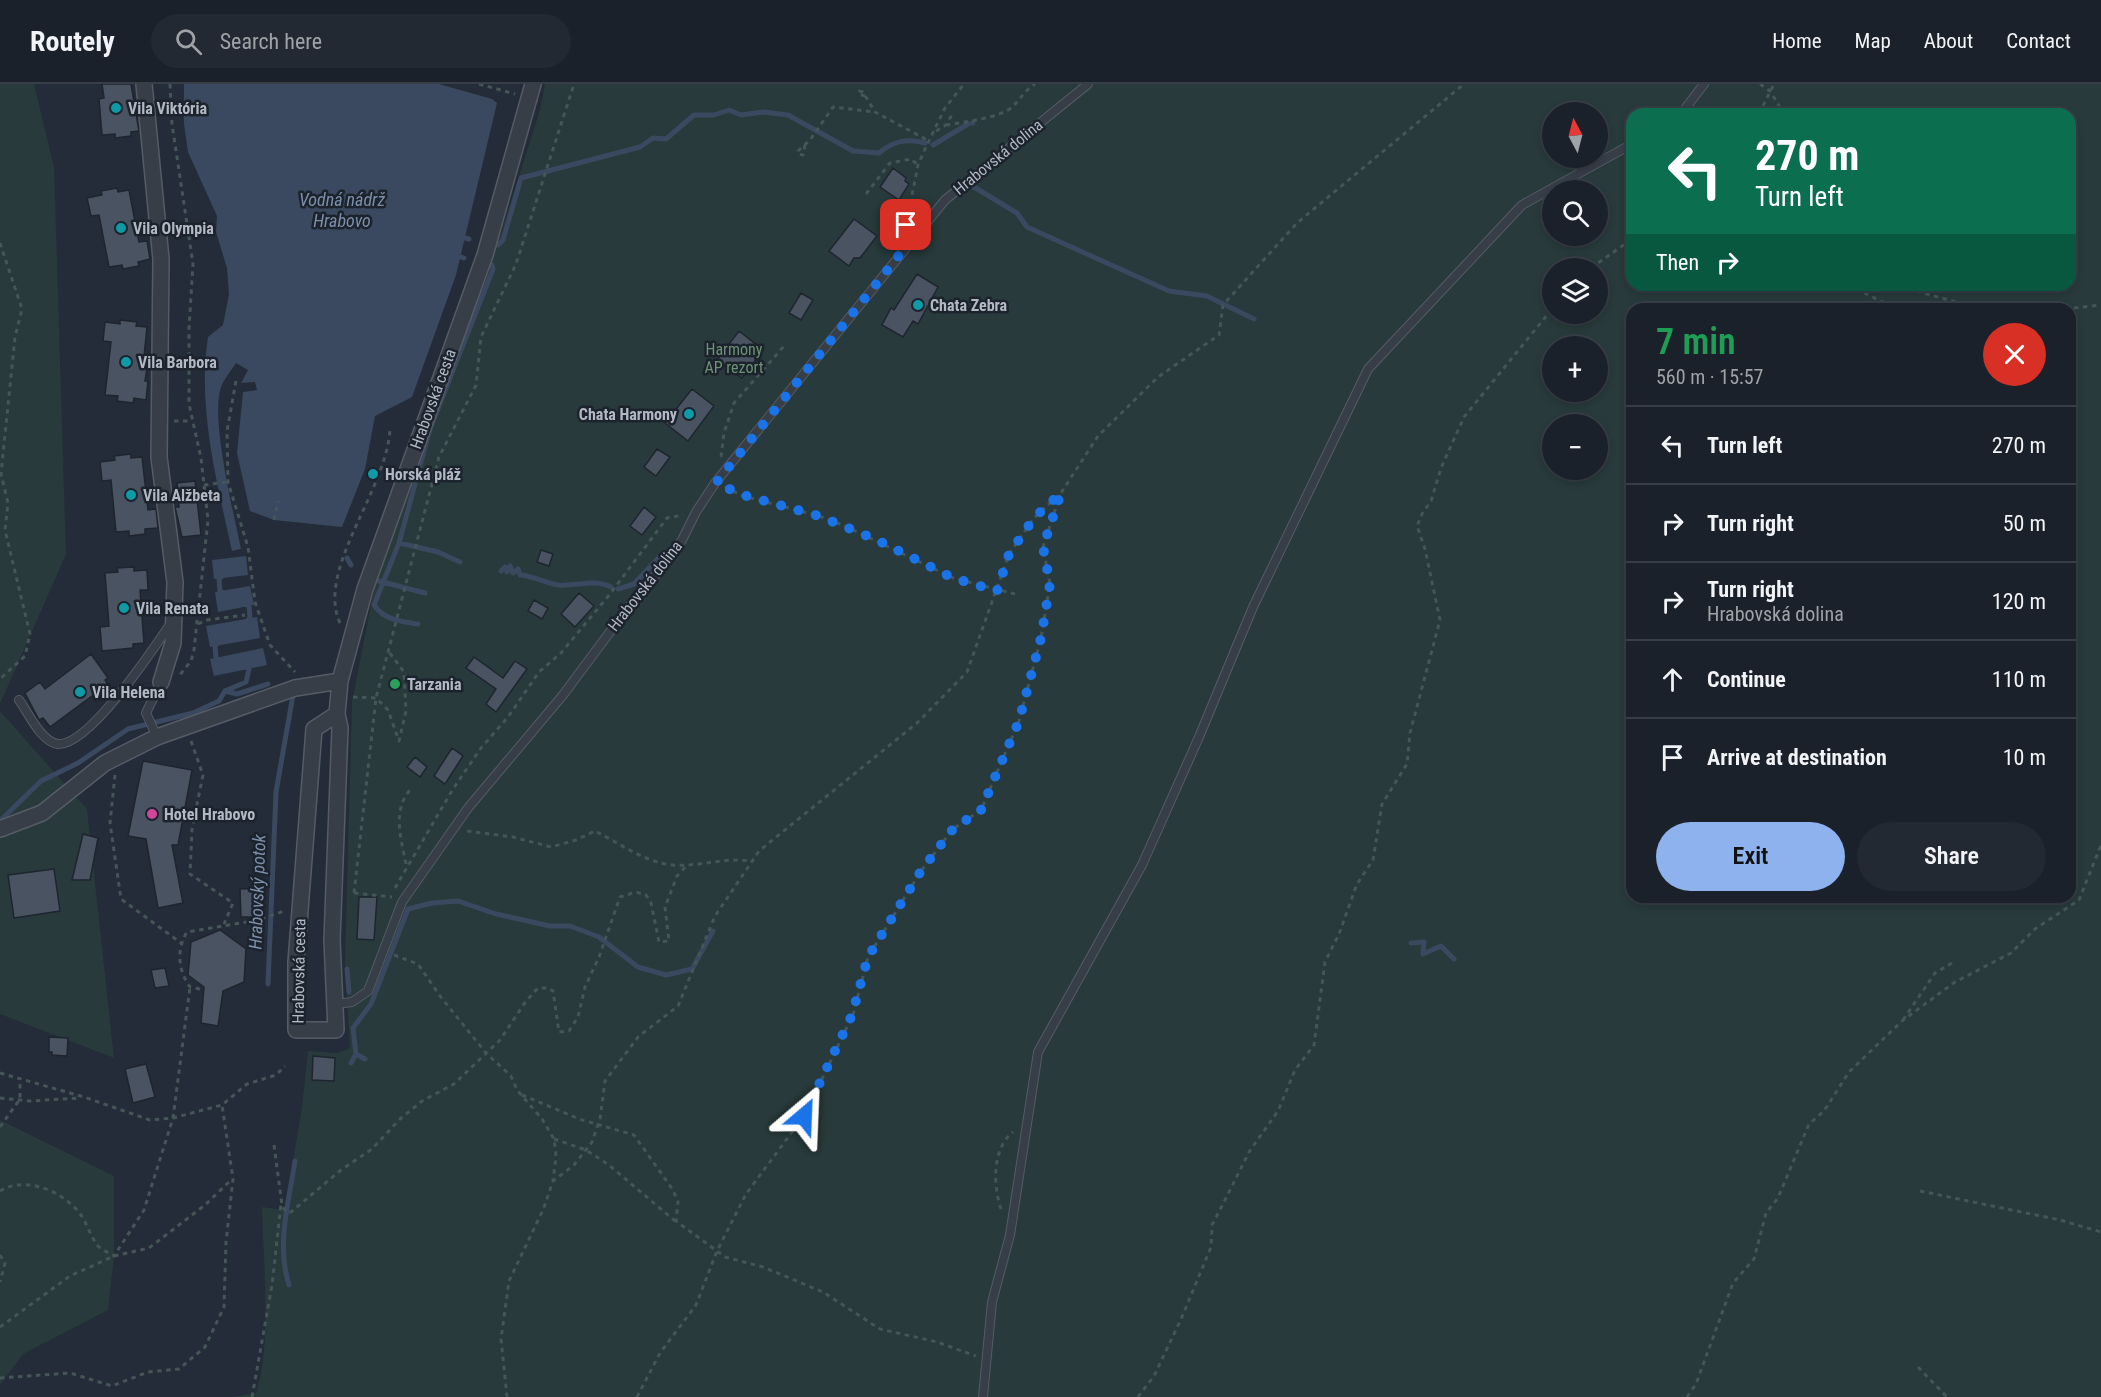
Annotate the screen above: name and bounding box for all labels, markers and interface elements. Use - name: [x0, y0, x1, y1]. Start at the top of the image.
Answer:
- search box: [151, 14, 571, 68]
- text: Routely: [30, 25, 115, 58]
- icon: search: [172, 25, 205, 58]
- text: Search here: [220, 29, 322, 54]
- text: Home: [1772, 29, 1822, 53]
- text: Map: [1855, 29, 1891, 53]
- text: About: [1924, 29, 1973, 53]
- text: Contact: [2006, 29, 2071, 53]
- place label: Vila Viktória: [128, 99, 207, 118]
- marker: Vila Viktória: [109, 101, 123, 115]
- north arrow: [1542, 102, 1608, 168]
- map controls: [1542, 102, 1608, 480]
- street label: Hrabovská dolina: [950, 115, 1046, 199]
- text: 270 m: [1755, 131, 1860, 180]
- icon: left: [1656, 132, 1734, 210]
- button: search: [1542, 180, 1608, 246]
- text: Turn left: [1755, 181, 1844, 213]
- water label: Vodná nádrž Hrabovo: [299, 189, 385, 231]
- pin: [880, 199, 931, 250]
- icon: arrive: [889, 208, 922, 241]
- place label: Vila Olympia: [133, 219, 214, 238]
- marker: Vila Olympia: [114, 221, 128, 235]
- icon: right: [1711, 246, 1744, 279]
- text: Then: [1656, 250, 1699, 275]
- button: layers: [1542, 258, 1608, 324]
- place label: Chata Zebra: [930, 296, 1008, 315]
- marker: Chata Zebra: [911, 298, 925, 312]
- text: 7 min: [1656, 321, 1736, 363]
- button: close: [1983, 323, 2046, 386]
- button: +: [1542, 336, 1608, 402]
- park label: Harmony AP rezort: [705, 340, 764, 377]
- street label: Hrabovská cesta: [406, 346, 460, 452]
- place label: Vila Barbora: [138, 353, 217, 372]
- marker: Vila Barbora: [119, 355, 133, 369]
- text: 560 m · 15:57: [1656, 365, 1763, 389]
- place label: Chata Harmony: [579, 405, 677, 424]
- marker: Chata Harmony: [682, 407, 696, 421]
- button: −: [1542, 414, 1608, 480]
- icon: left: [1656, 429, 1689, 462]
- text: Turn left: [1707, 433, 1782, 458]
- text: 270 m: [1992, 433, 2046, 458]
- place label: Horská pláž: [385, 465, 461, 484]
- marker: Horská pláž: [366, 467, 380, 481]
- place label: Vila Alžbeta: [143, 486, 221, 505]
- marker: Vila Alžbeta: [124, 488, 138, 502]
- icon: right: [1656, 507, 1689, 540]
- text: Turn right: [1707, 511, 1794, 536]
- text: 50 m: [2003, 511, 2046, 536]
- street label: Hrabovská dolina: [604, 537, 686, 635]
- text: Turn right: [1707, 577, 1794, 602]
- icon: right: [1656, 585, 1689, 618]
- text: 120 m: [1992, 589, 2046, 614]
- place label: Vila Renata: [136, 599, 209, 618]
- marker: Vila Renata: [117, 601, 131, 615]
- text: Hrabovská dolina: [1707, 602, 1844, 626]
- icon: ahead: [1656, 663, 1689, 696]
- text: Continue: [1707, 667, 1786, 692]
- text: 110 m: [1992, 667, 2046, 692]
- place label: Tarzania: [407, 675, 462, 694]
- marker: Tarzania: [388, 677, 402, 691]
- place label: Vila Helena: [92, 683, 166, 702]
- marker: Vila Helena: [73, 685, 87, 699]
- icon: arrive: [1656, 741, 1689, 774]
- text: Arrive at destination: [1707, 745, 1887, 770]
- text: 10 m: [2003, 745, 2046, 770]
- place label: Hotel Hrabovo: [164, 805, 255, 824]
- marker: Hotel Hrabovo: [145, 807, 159, 821]
- button: Exit: [1656, 822, 1845, 891]
- button: Share: [1857, 822, 2046, 891]
- water label: Hrabovský potok: [244, 833, 270, 950]
- street label: Hrabovská cesta: [289, 918, 309, 1024]
- position arrow: [772, 1084, 836, 1148]

